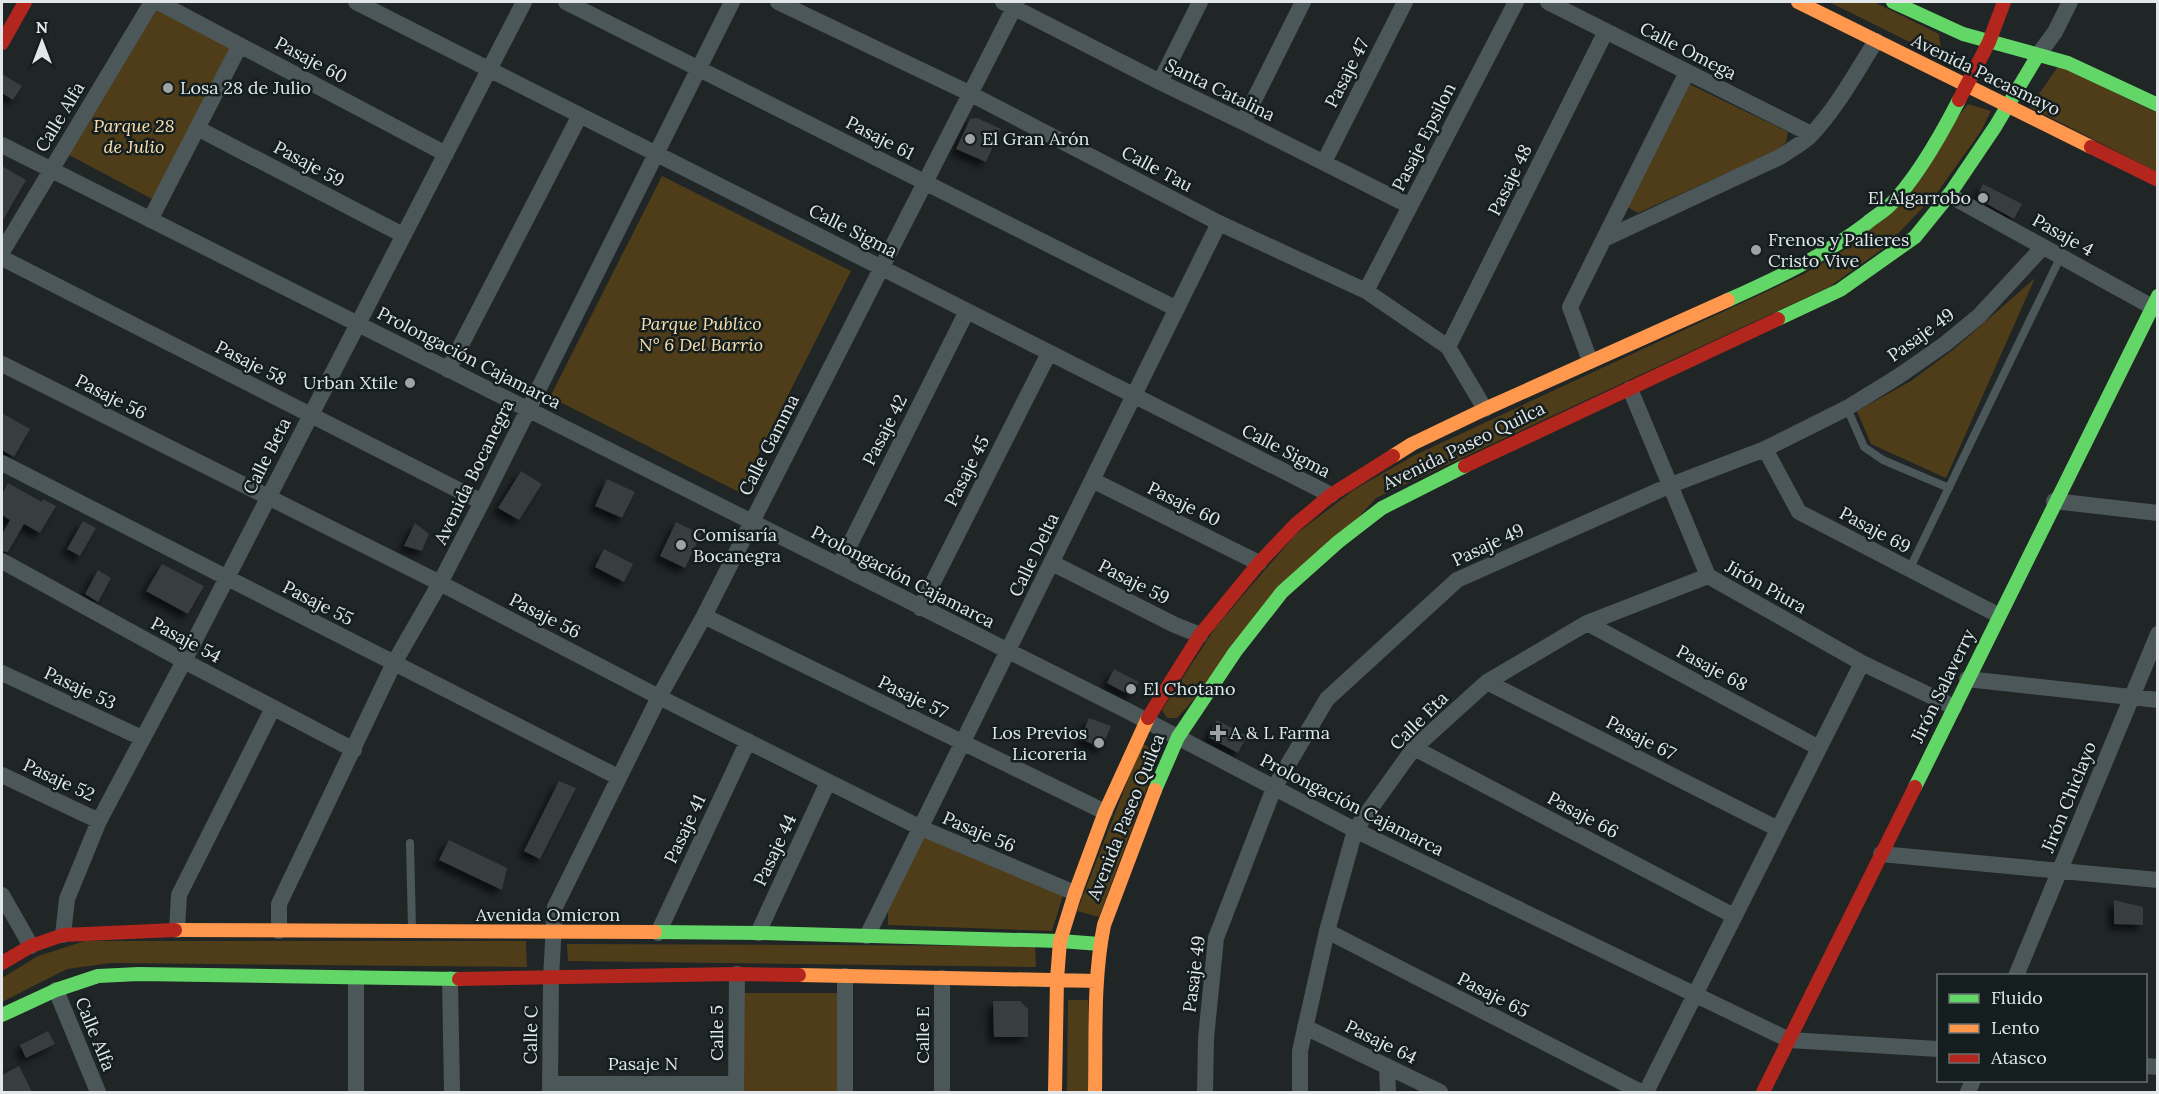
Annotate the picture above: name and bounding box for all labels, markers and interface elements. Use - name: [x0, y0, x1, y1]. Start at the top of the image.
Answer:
- north arrow: [12, 12, 72, 72]
- street label: Calle Omega: [1636, 16, 1740, 85]
- text: N: [36, 17, 48, 37]
- street label: Avenida Pacasmayo: [1907, 28, 2064, 121]
- street label: Pasaje 60: [271, 31, 351, 88]
- street label: Pasaje 47: [1319, 34, 1374, 111]
- street label: Santa Catalina: [1162, 53, 1279, 126]
- place label: Losa 28 de Julio: [180, 76, 311, 99]
- street label: Calle Alfa: [30, 78, 89, 156]
- street label: Pasaje Epsilon: [1386, 79, 1461, 195]
- marker: Losa 28 de Julio: [161, 81, 175, 95]
- street label: Pasaje 61: [842, 111, 918, 165]
- park label: Parque 28 de Julio: [93, 114, 175, 158]
- place label: El Gran Arón: [982, 127, 1090, 150]
- marker: El Gran Arón: [963, 132, 977, 146]
- street label: Pasaje 59: [270, 135, 349, 192]
- street label: Calle Tau: [1118, 140, 1197, 197]
- street label: Pasaje 48: [1482, 140, 1537, 219]
- place label: El Algarrobo: [1868, 186, 1971, 209]
- marker: El Algarrobo: [1976, 191, 1990, 205]
- street label: Calle Sigma: [805, 198, 902, 263]
- street label: Pasaje 4: [2029, 208, 2098, 261]
- place label: Frenos y Palieres Cristo Vive: [1768, 228, 1909, 272]
- marker: Frenos y Palieres Cristo Vive: [1749, 243, 1763, 257]
- street label: Prolongación Cajamarca: [373, 301, 565, 414]
- street label: Pasaje 49: [1883, 303, 1959, 367]
- park label: Parque Publico N° 6 Del Barrio: [639, 312, 763, 356]
- street label: Pasaje 58: [212, 335, 291, 390]
- street label: Pasaje 56: [72, 369, 151, 424]
- place label: Urban Xtile: [303, 371, 398, 394]
- marker: Urban Xtile: [403, 376, 417, 390]
- street label: Calle Gamma: [733, 390, 804, 499]
- street label: Pasaje 42: [857, 391, 912, 469]
- street label: Avenida Bocanegra: [428, 395, 519, 549]
- street label: Avenida Paseo Quilca: [1378, 396, 1549, 495]
- street label: Calle Beta: [237, 413, 296, 498]
- street label: Calle Sigma: [1238, 418, 1335, 483]
- street label: Pasaje 45: [939, 431, 994, 510]
- street label: Pasaje 60: [1144, 476, 1225, 531]
- street label: Pasaje 69: [1836, 501, 1915, 558]
- street label: Calle Delta: [1003, 509, 1064, 600]
- street label: Pasaje 49: [1448, 518, 1528, 571]
- street label: Prolongación Cajamarca: [807, 520, 999, 633]
- place label: Comisaría Bocanegra: [693, 523, 781, 567]
- marker: Comisaría Bocanegra: [674, 538, 688, 552]
- street label: Pasaje 59: [1095, 554, 1174, 609]
- street label: Jirón Piura: [1721, 554, 1811, 618]
- street label: Pasaje 55: [279, 575, 358, 630]
- street label: Pasaje 56: [506, 588, 585, 643]
- street label: Pasaje 54: [147, 611, 226, 668]
- street label: Jirón Salaverry: [1905, 625, 1980, 747]
- street label: Pasaje 68: [1673, 639, 1752, 696]
- street label: Pasaje 53: [41, 661, 120, 714]
- street label: Pasaje 57: [874, 670, 952, 723]
- place label: El Chotano: [1143, 677, 1235, 700]
- marker: El Chotano: [1124, 682, 1138, 696]
- street label: Calle Eta: [1385, 687, 1453, 755]
- street label: Pasaje 67: [1602, 710, 1680, 765]
- place label: Los Previos Licoreria: [992, 721, 1087, 765]
- place label: A & L Farma: [1229, 721, 1330, 744]
- marker: A & L Farma: [1211, 726, 1225, 740]
- street label: Avenida Paseo Quilca: [1081, 730, 1169, 904]
- marker: Los Previos Licoreria: [1092, 736, 1106, 750]
- street label: Jirón Chiclayo: [2035, 738, 2101, 857]
- street label: Prolongación Cajamarca: [1256, 748, 1448, 861]
- street label: Pasaje 52: [20, 753, 99, 806]
- street label: Pasaje 66: [1544, 786, 1623, 843]
- street label: Pasaje 41: [659, 791, 710, 867]
- street label: Pasaje 56: [939, 806, 1019, 857]
- street label: Pasaje 44: [748, 810, 801, 889]
- street label: Avenida Omicron: [475, 903, 620, 926]
- street label: Pasaje 49: [1177, 934, 1210, 1014]
- street label: Pasaje 65: [1454, 967, 1533, 1022]
- legend: [1937, 974, 2147, 1082]
- text: Fluido: [1991, 986, 2043, 1009]
- street label: Calle Alfa: [70, 993, 121, 1074]
- street label: Calle C: [518, 1005, 543, 1065]
- street label: Calle 5: [705, 1005, 728, 1061]
- street label: Calle E: [911, 1006, 934, 1064]
- street label: Pasaje 64: [1342, 1014, 1421, 1069]
- text: Lento: [1991, 1016, 2039, 1039]
- text: Atasco: [1990, 1046, 2047, 1069]
- street label: Pasaje N: [608, 1052, 678, 1075]

